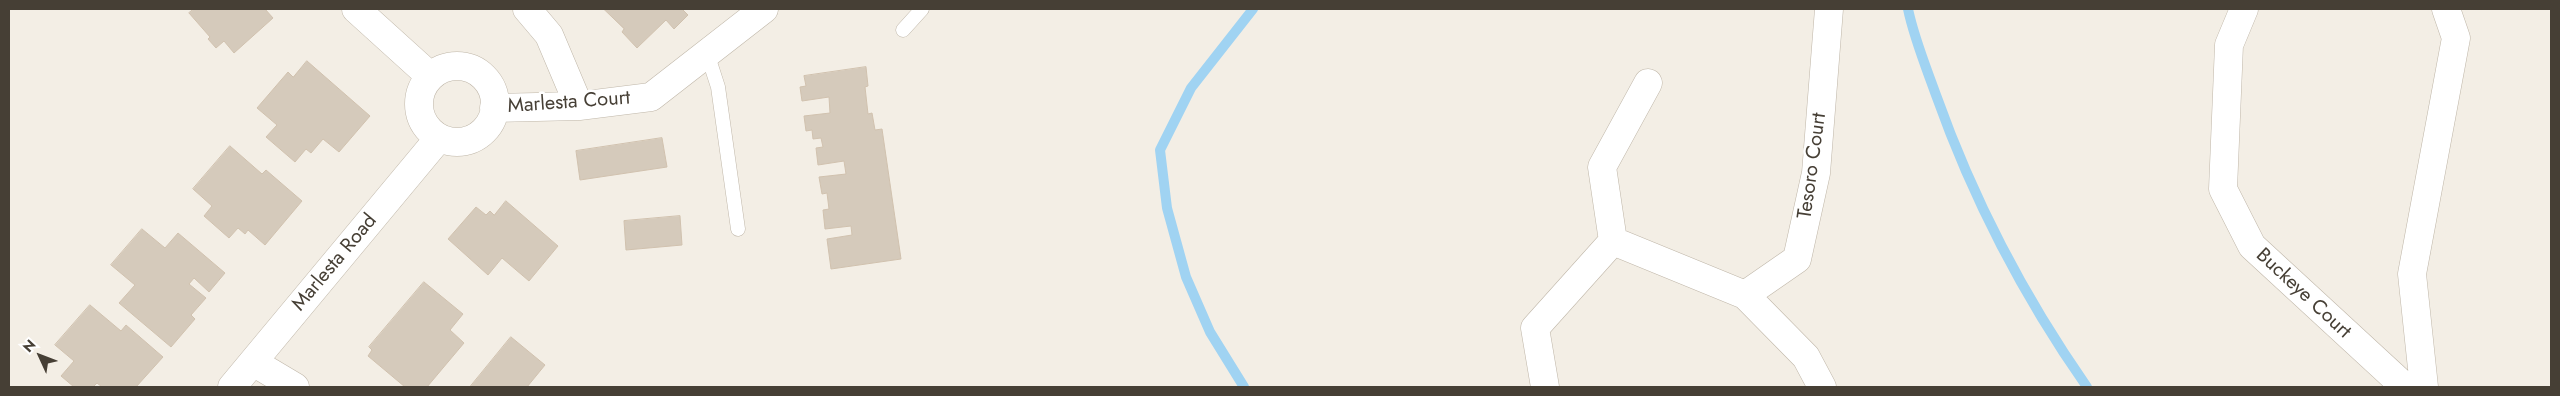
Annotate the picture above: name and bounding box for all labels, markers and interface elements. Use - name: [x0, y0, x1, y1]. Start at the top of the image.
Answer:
- street label: Marlesta Court: [507, 87, 631, 119]
- street label: Tesoro Court: [1794, 111, 1832, 221]
- street label: Marlesta Road: [287, 210, 383, 316]
- street label: Buckeye Court: [2250, 244, 2356, 344]
- north arrow: [15, 331, 65, 381]
- text: N: [18, 335, 40, 357]

